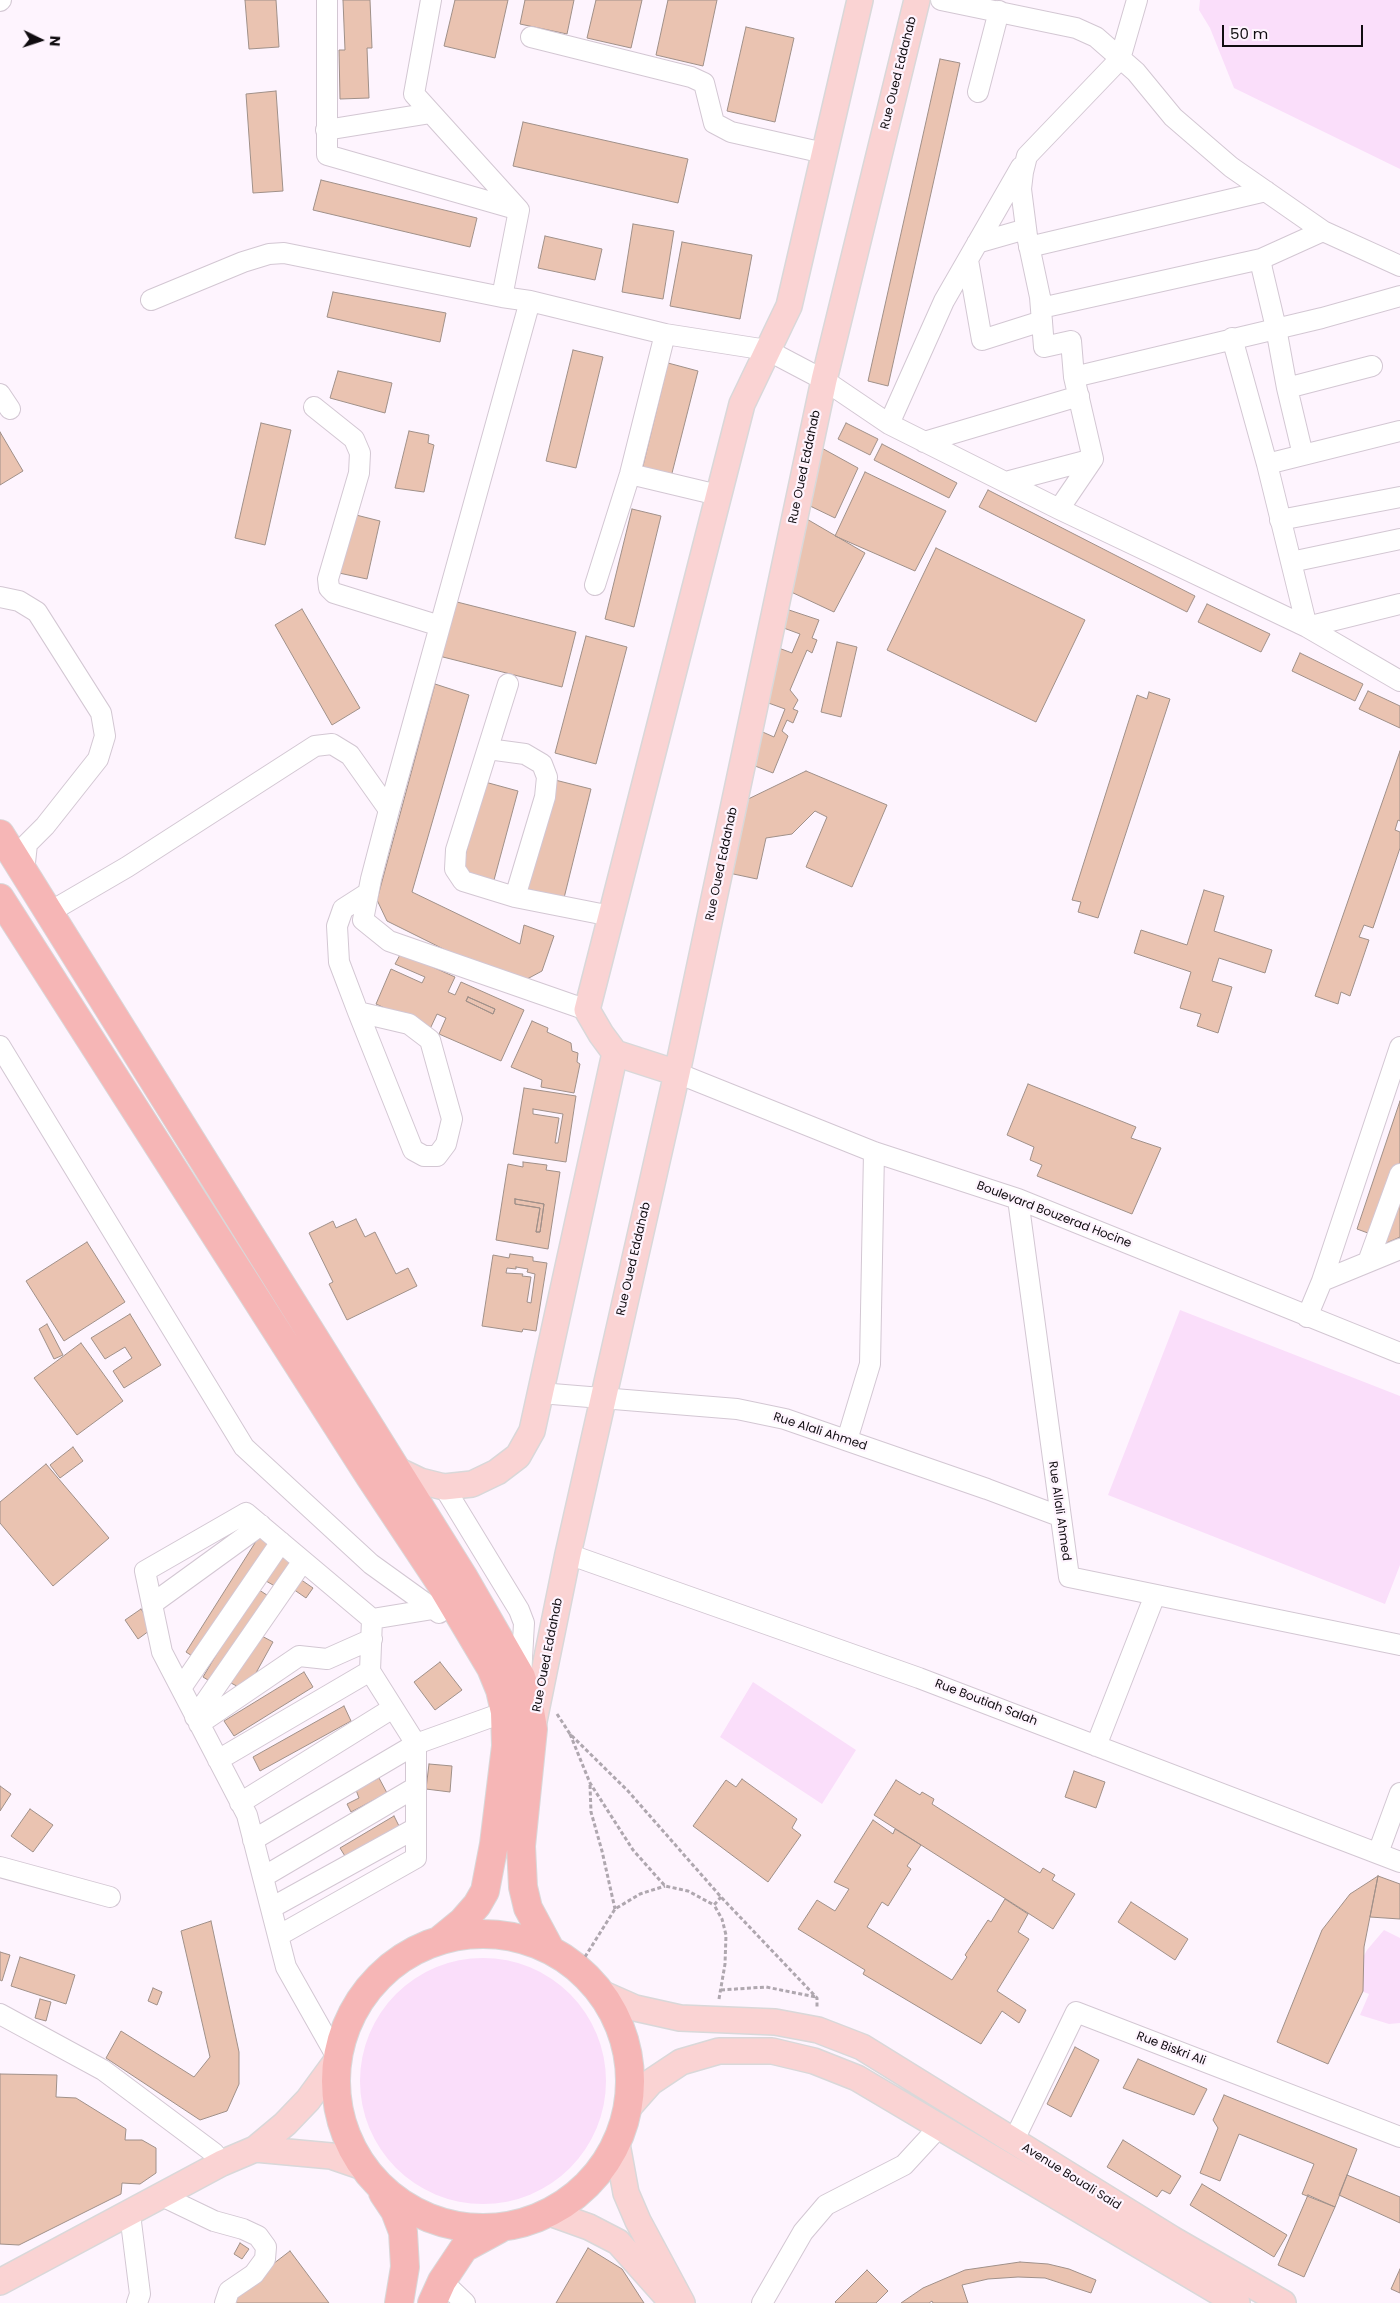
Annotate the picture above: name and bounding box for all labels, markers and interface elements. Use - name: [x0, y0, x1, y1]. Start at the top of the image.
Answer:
- north arrow: [15, 15, 65, 65]
- street label: Rue Oued Eddahab: [878, 15, 920, 131]
- scale bar: [1225, 15, 1366, 47]
- text: 50 m: [1230, 23, 1268, 44]
- text: N: [45, 35, 65, 47]
- street label: Rue Oued Eddahab: [786, 409, 824, 525]
- street label: Rue Oued Eddahab: [703, 806, 741, 922]
- street label: Boulevard Bouzerad Hocine: [975, 1179, 1133, 1251]
- street label: Rue Oued Eddahab: [614, 1201, 654, 1317]
- street label: Rue Alali Ahmed: [771, 1410, 869, 1454]
- street label: Rue Allali Ahmed: [1045, 1460, 1073, 1562]
- street label: Rue Oued Eddahab: [530, 1597, 566, 1713]
- street label: Rue Boutiah Salah: [933, 1677, 1039, 1729]
- street label: Rue Biskri Ali: [1134, 2029, 1208, 2069]
- street label: Avenue Bouali Said: [1019, 2141, 1123, 2213]

